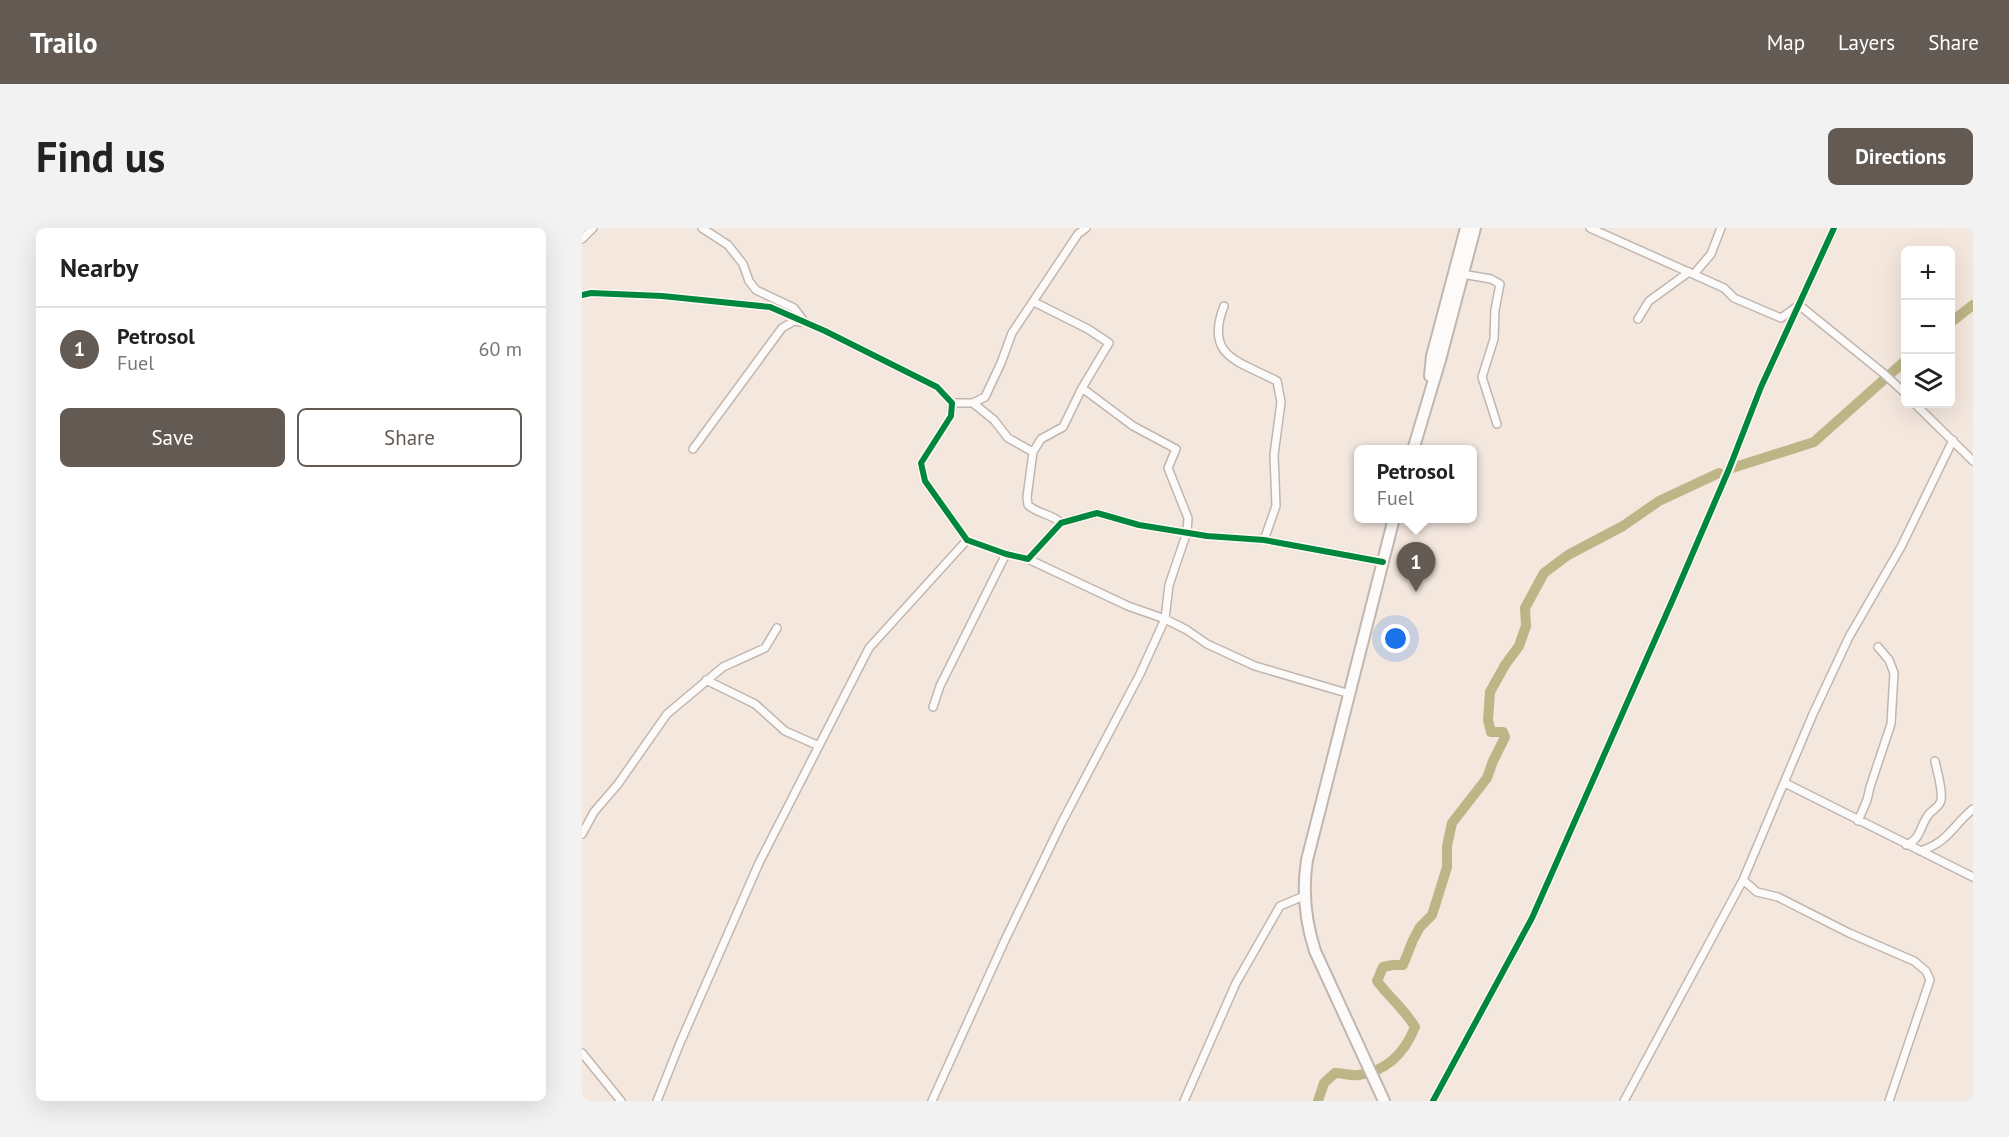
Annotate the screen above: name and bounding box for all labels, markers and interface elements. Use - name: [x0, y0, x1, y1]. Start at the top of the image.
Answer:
- text: Trailo: [30, 24, 97, 61]
- text: Map: [1767, 29, 1805, 56]
- text: Layers: [1838, 29, 1895, 56]
- text: Share: [1928, 29, 1979, 56]
- button: Directions: [1828, 128, 1973, 185]
- text: Find us: [36, 129, 165, 184]
- map controls: [1901, 246, 1955, 408]
- button: +: [1901, 246, 1955, 300]
- text: Nearby: [60, 251, 138, 284]
- button: −: [1901, 300, 1955, 354]
- text: Petrosol: [117, 322, 195, 350]
- text: 1: [74, 336, 85, 362]
- text: 60 m: [479, 336, 522, 362]
- text: Fuel: [117, 350, 154, 376]
- button: layers: [1901, 354, 1955, 408]
- button: Save: [60, 408, 285, 467]
- button: Share: [297, 408, 522, 467]
- popup: [1354, 445, 1477, 523]
- text: Petrosol: [1377, 457, 1454, 485]
- text: Fuel: [1377, 485, 1414, 511]
- pin: 1: [1396, 542, 1436, 592]
- your location: [1381, 624, 1410, 653]

